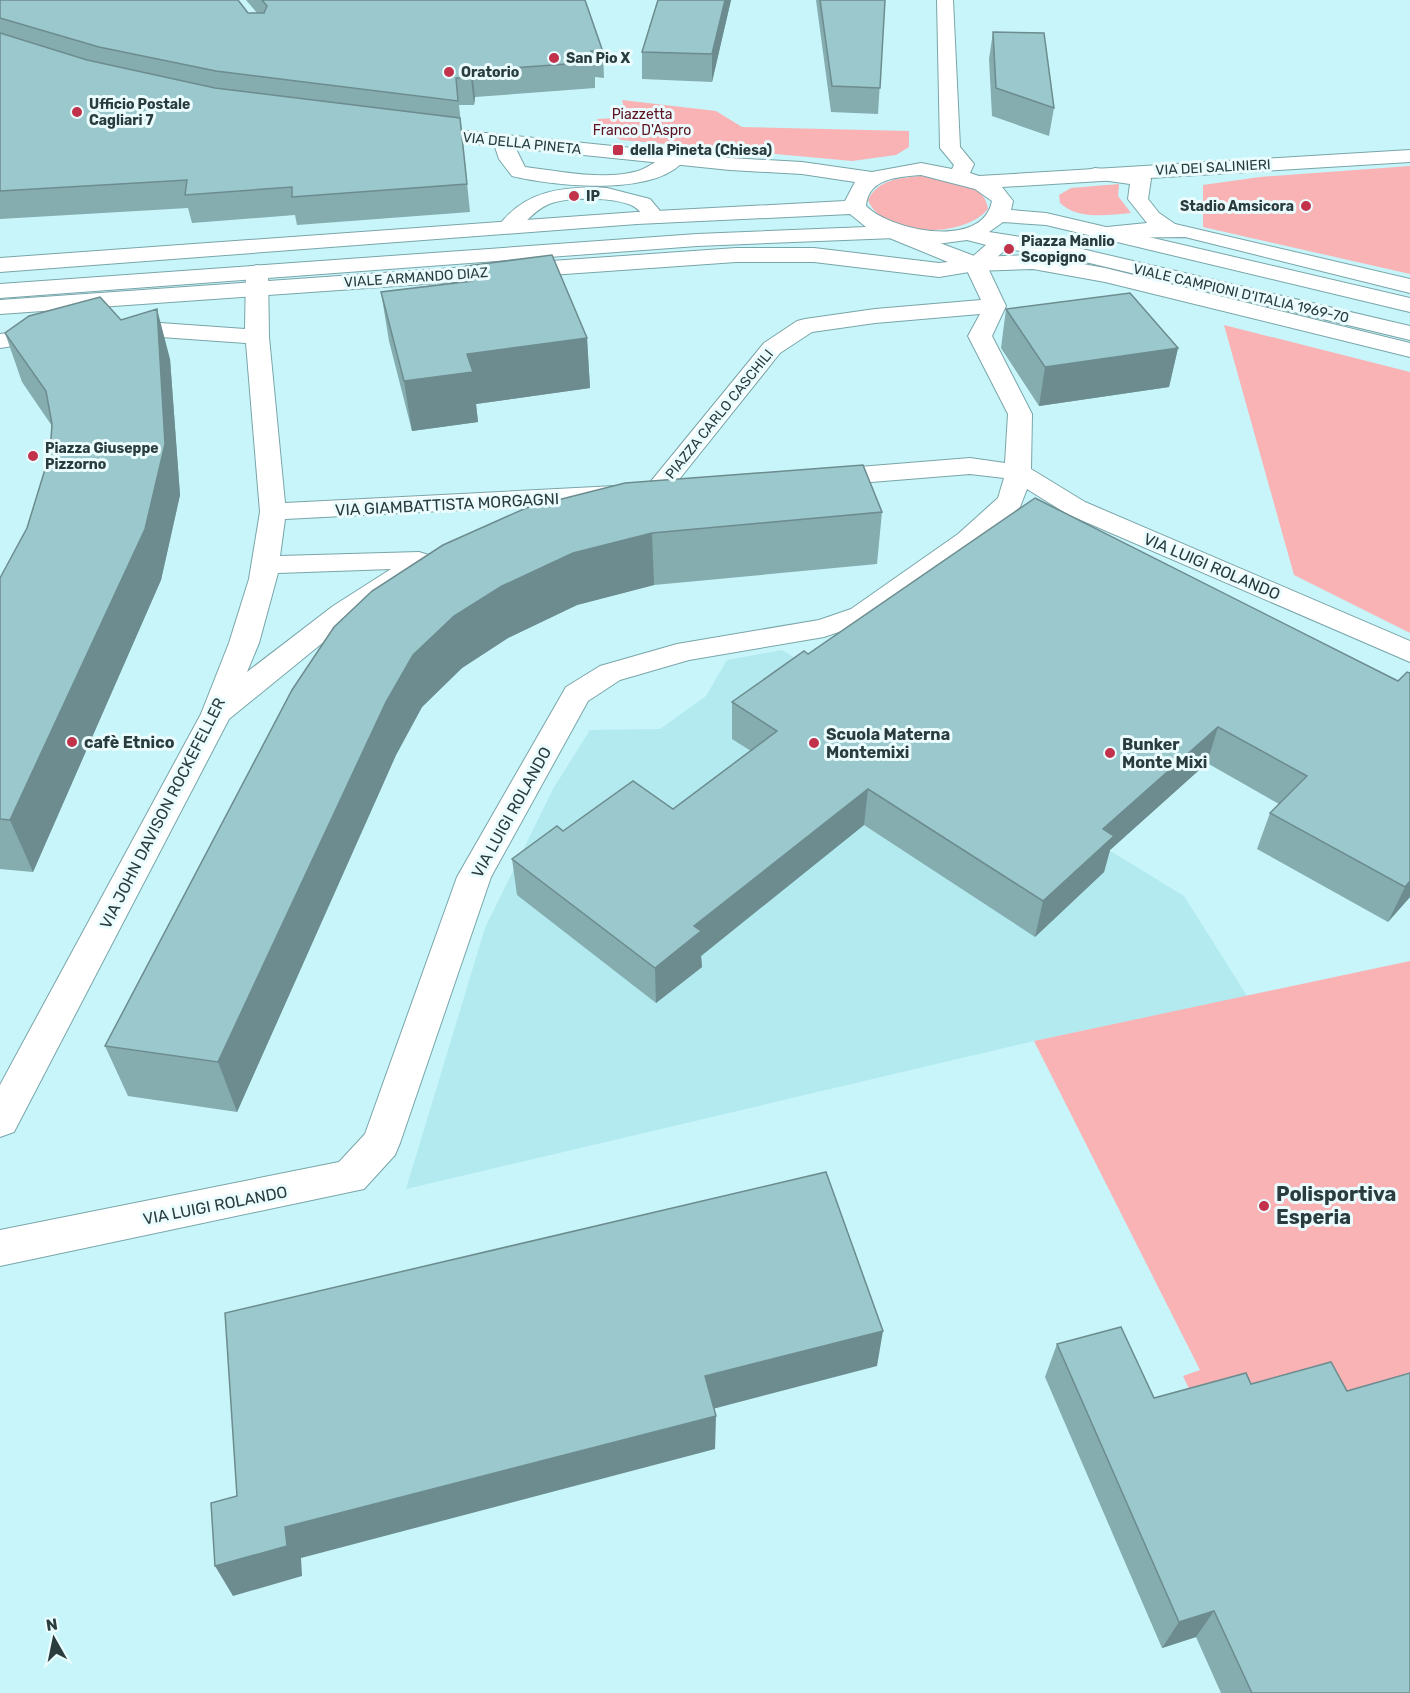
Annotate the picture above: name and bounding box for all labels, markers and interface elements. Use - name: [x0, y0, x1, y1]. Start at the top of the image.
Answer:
- place label: San Pio X: [566, 50, 631, 67]
- marker: San Pio X: [547, 51, 561, 65]
- place label: Oratorio: [461, 64, 519, 81]
- marker: Oratorio: [442, 65, 456, 79]
- place label: Ufficio Postale Cagliari 7: [89, 96, 190, 129]
- marker: Ufficio Postale Cagliari 7: [70, 105, 84, 119]
- park label: Piazzetta Franco D'Aspro: [593, 106, 691, 139]
- street label: VIA DELLA PINETA: [462, 129, 583, 158]
- place label: della Pineta (Chiesa): [630, 142, 772, 159]
- marker: della Pineta (Chiesa): [611, 143, 625, 157]
- street label: VIA DEI SALINIERI: [1155, 156, 1271, 179]
- place label: IP: [586, 188, 601, 205]
- marker: IP: [567, 189, 581, 203]
- place label: Stadio Amsicora: [1180, 198, 1294, 215]
- marker: Stadio Amsicora: [1299, 199, 1313, 213]
- place label: Piazza Manlio Scopigno: [1021, 233, 1115, 266]
- marker: Piazza Manlio Scopigno: [1002, 242, 1016, 256]
- street label: VIALE CAMPIONI D'ITALIA 1969-70: [1131, 260, 1351, 327]
- street label: VIALE ARMANDO DIAZ: [343, 264, 489, 291]
- street label: PIAZZA CARLO CASCHILI: [662, 346, 777, 483]
- place label: Piazza Giuseppe Pizzorno: [45, 440, 159, 473]
- marker: Piazza Giuseppe Pizzorno: [26, 449, 40, 463]
- street label: VIA GIAMBATTISTA MORGAGNI: [334, 489, 560, 520]
- street label: VIA LUIGI ROLANDO: [1141, 529, 1283, 604]
- street label: VIA JOHN DAVISON ROCKEFELLER: [96, 695, 229, 932]
- place label: Scuola Materna Montemixi: [826, 725, 950, 762]
- place label: cafè Etnico: [84, 733, 175, 752]
- marker: cafè Etnico: [65, 735, 79, 749]
- place label: Bunker Monte Mixi: [1122, 735, 1207, 772]
- marker: Scuola Materna Montemixi: [807, 736, 821, 750]
- street label: VIA LUIGI ROLANDO: [468, 744, 555, 881]
- marker: Bunker Monte Mixi: [1103, 746, 1117, 760]
- street label: VIA LUIGI ROLANDO: [141, 1182, 289, 1229]
- place label: Polisportiva Esperia: [1276, 1182, 1396, 1229]
- marker: Polisportiva Esperia: [1257, 1199, 1271, 1213]
- north arrow: [24, 1609, 84, 1669]
- text: N: [45, 1614, 59, 1635]

